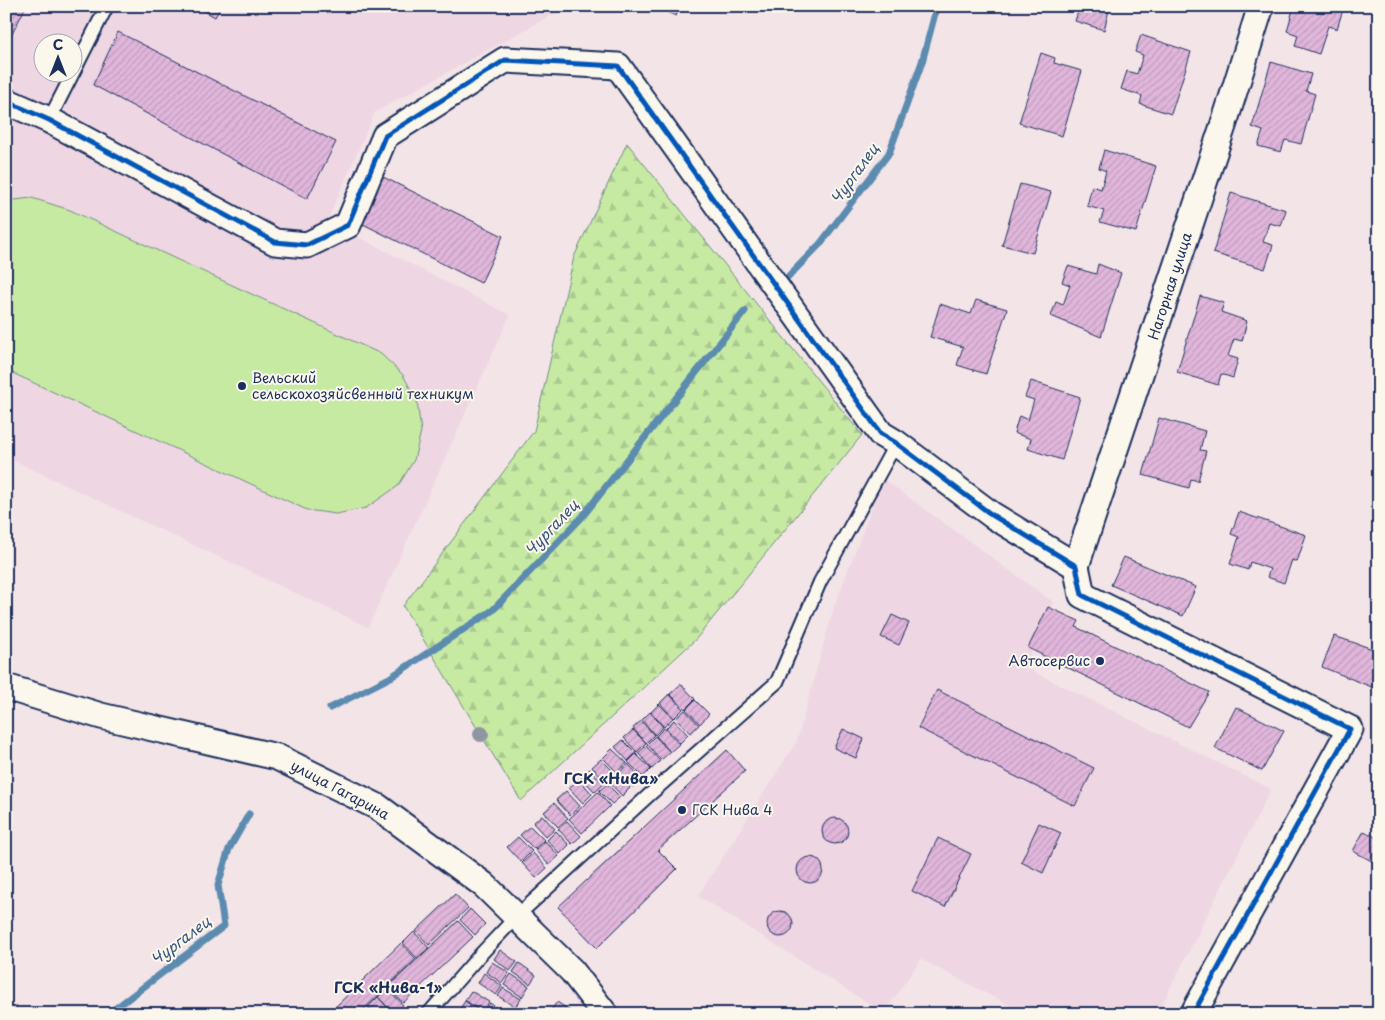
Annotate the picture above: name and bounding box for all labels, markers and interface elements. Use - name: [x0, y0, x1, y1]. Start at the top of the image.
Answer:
- north arrow: [32, 32, 82, 82]
- text: С: [53, 34, 63, 55]
- water label: Чургалец: [824, 138, 884, 208]
- street label: Нагорная улица: [1142, 229, 1197, 342]
- place label: Вельский сельскохозяйсвенный техникум: [252, 367, 474, 404]
- marker: Вельский сельскохозяйсвенный техникум: [236, 380, 248, 392]
- water label: Чургалец: [519, 493, 583, 560]
- place label: Автосервис: [1009, 650, 1090, 671]
- marker: Автосервис: [1094, 655, 1106, 667]
- street label: улица Гагарина: [287, 755, 394, 825]
- district label: ГСК «Нива»: [564, 766, 658, 789]
- place label: ГСК Нива 4: [692, 799, 772, 820]
- marker: ГСК Нива 4: [676, 804, 688, 816]
- water label: Чургалец: [145, 909, 215, 970]
- district label: ГСК «Нива-1»: [334, 975, 442, 998]

